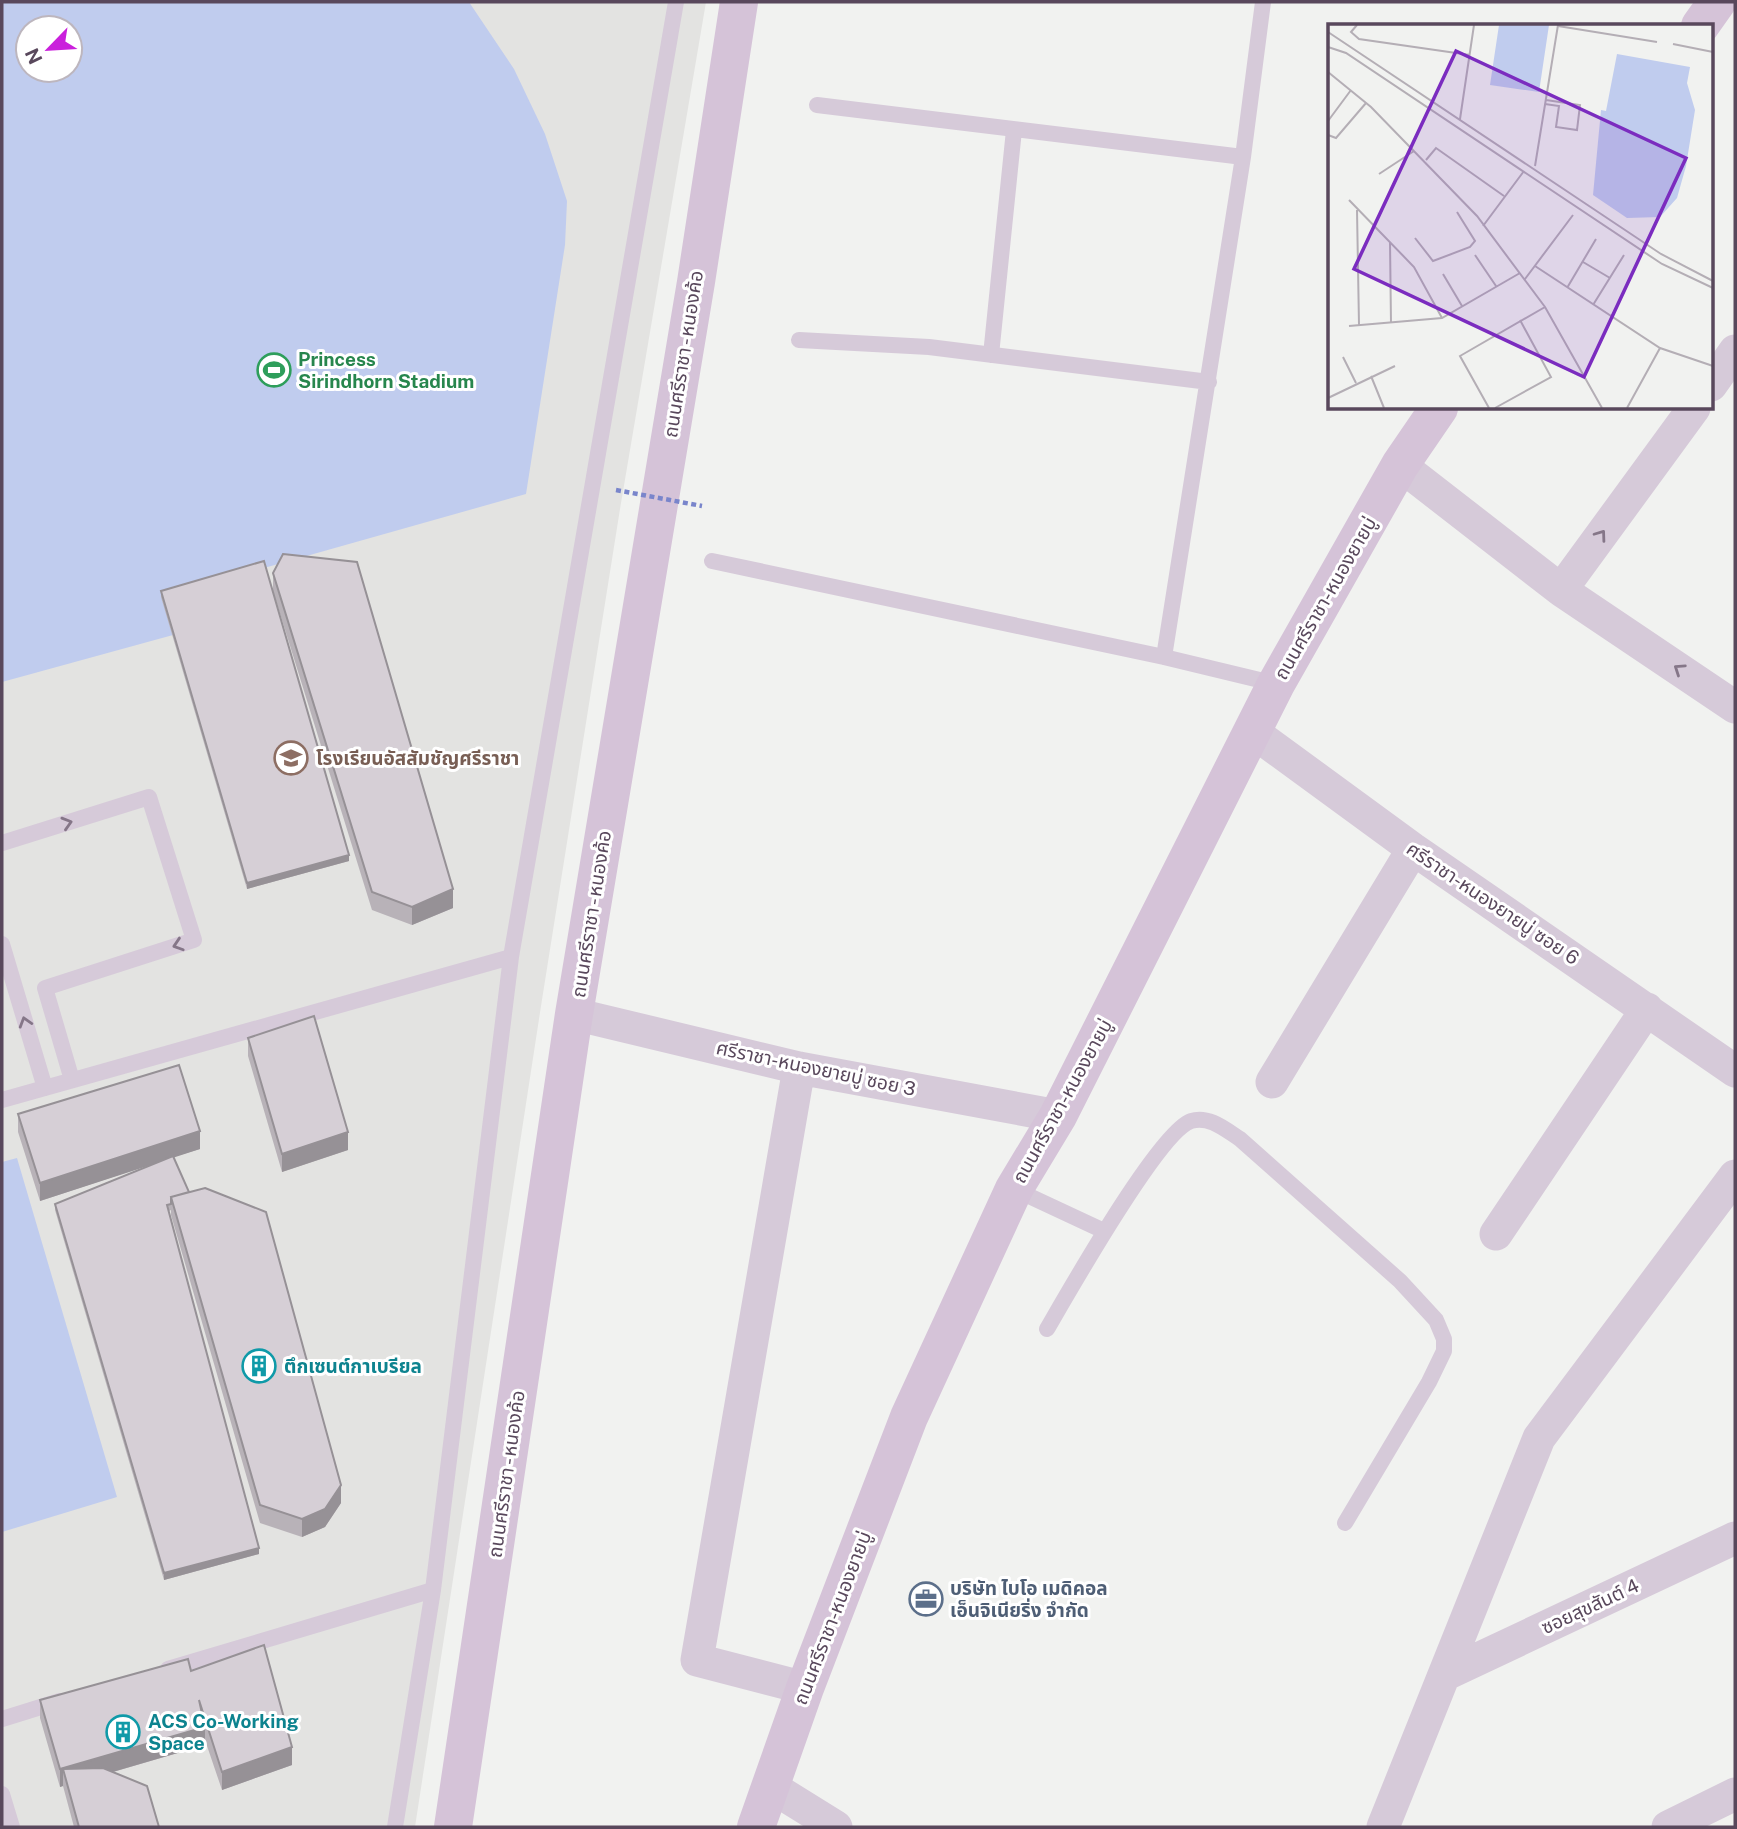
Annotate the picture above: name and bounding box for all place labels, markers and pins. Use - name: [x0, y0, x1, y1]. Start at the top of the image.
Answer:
- place label: Princess Sirindhorn Stadium: [298, 348, 474, 392]
- sports icon: Princess Sirindhorn Stadium: [255, 351, 293, 389]
- school or university icon: โรงเรียนอัสสัมชัญศรีราชา: [272, 739, 310, 777]
- place label: โรงเรียนอัสสัมชัญศรีราชา: [316, 747, 519, 769]
- building icon: ตึกเซนต์กาเบรียล: [240, 1347, 278, 1385]
- place label: ตึกเซนต์กาเบรียล: [284, 1355, 422, 1377]
- place label: บริษัท ไบโอ เมดิคอล เอ็นจิเนียริ่ง จำกัด: [950, 1577, 1108, 1621]
- office icon: บริษัท ไบโอ เมดิคอล เอ็นจิเนียริ่ง จำกัด: [907, 1580, 945, 1618]
- place label: ACS Co-Working Space: [148, 1710, 299, 1754]
- building icon: ACS Co-Working Space: [104, 1713, 142, 1751]

